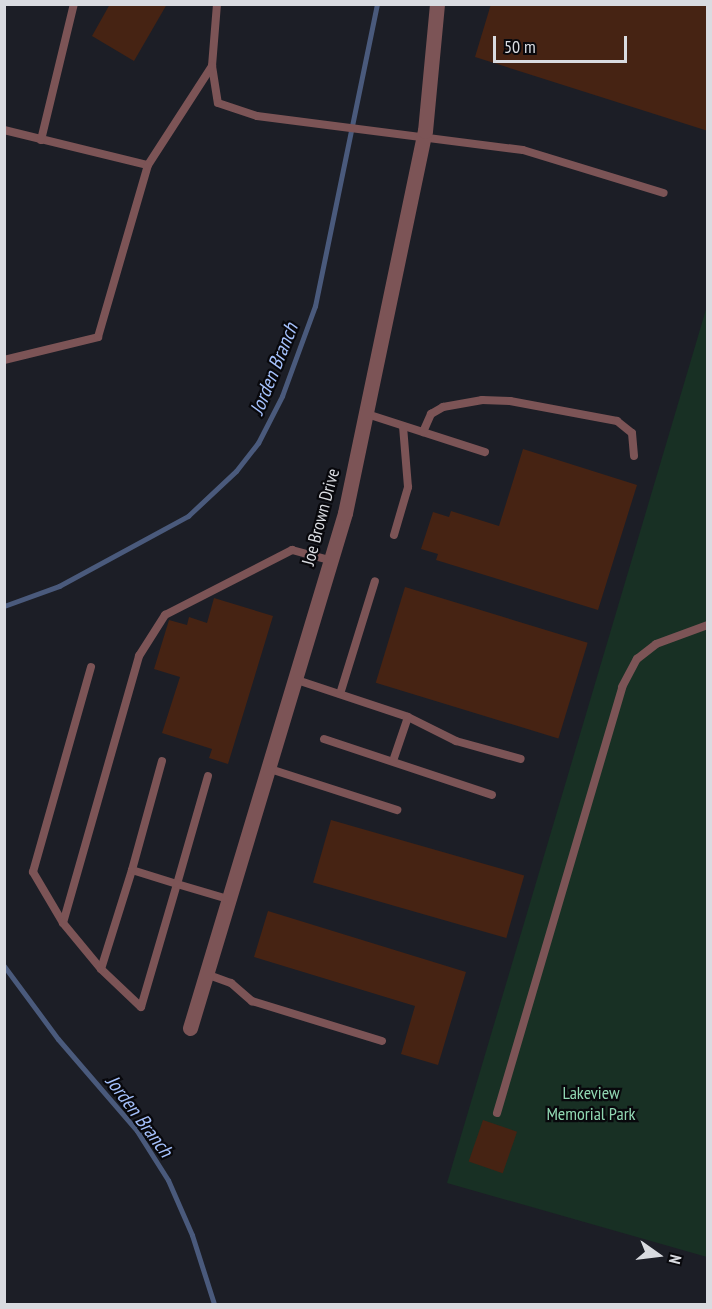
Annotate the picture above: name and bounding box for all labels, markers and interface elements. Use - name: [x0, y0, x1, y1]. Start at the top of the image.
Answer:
- scale bar: [496, 24, 630, 62]
- text: 50 m: [504, 35, 536, 58]
- water label: Jorden Branch: [245, 320, 303, 418]
- street label: Joe Brown Drive: [298, 466, 344, 568]
- water label: Jorden Branch: [100, 1070, 178, 1162]
- park label: Lakeview Memorial Park: [546, 1083, 636, 1126]
- north arrow: [628, 1225, 688, 1285]
- text: N: [665, 1253, 686, 1266]

